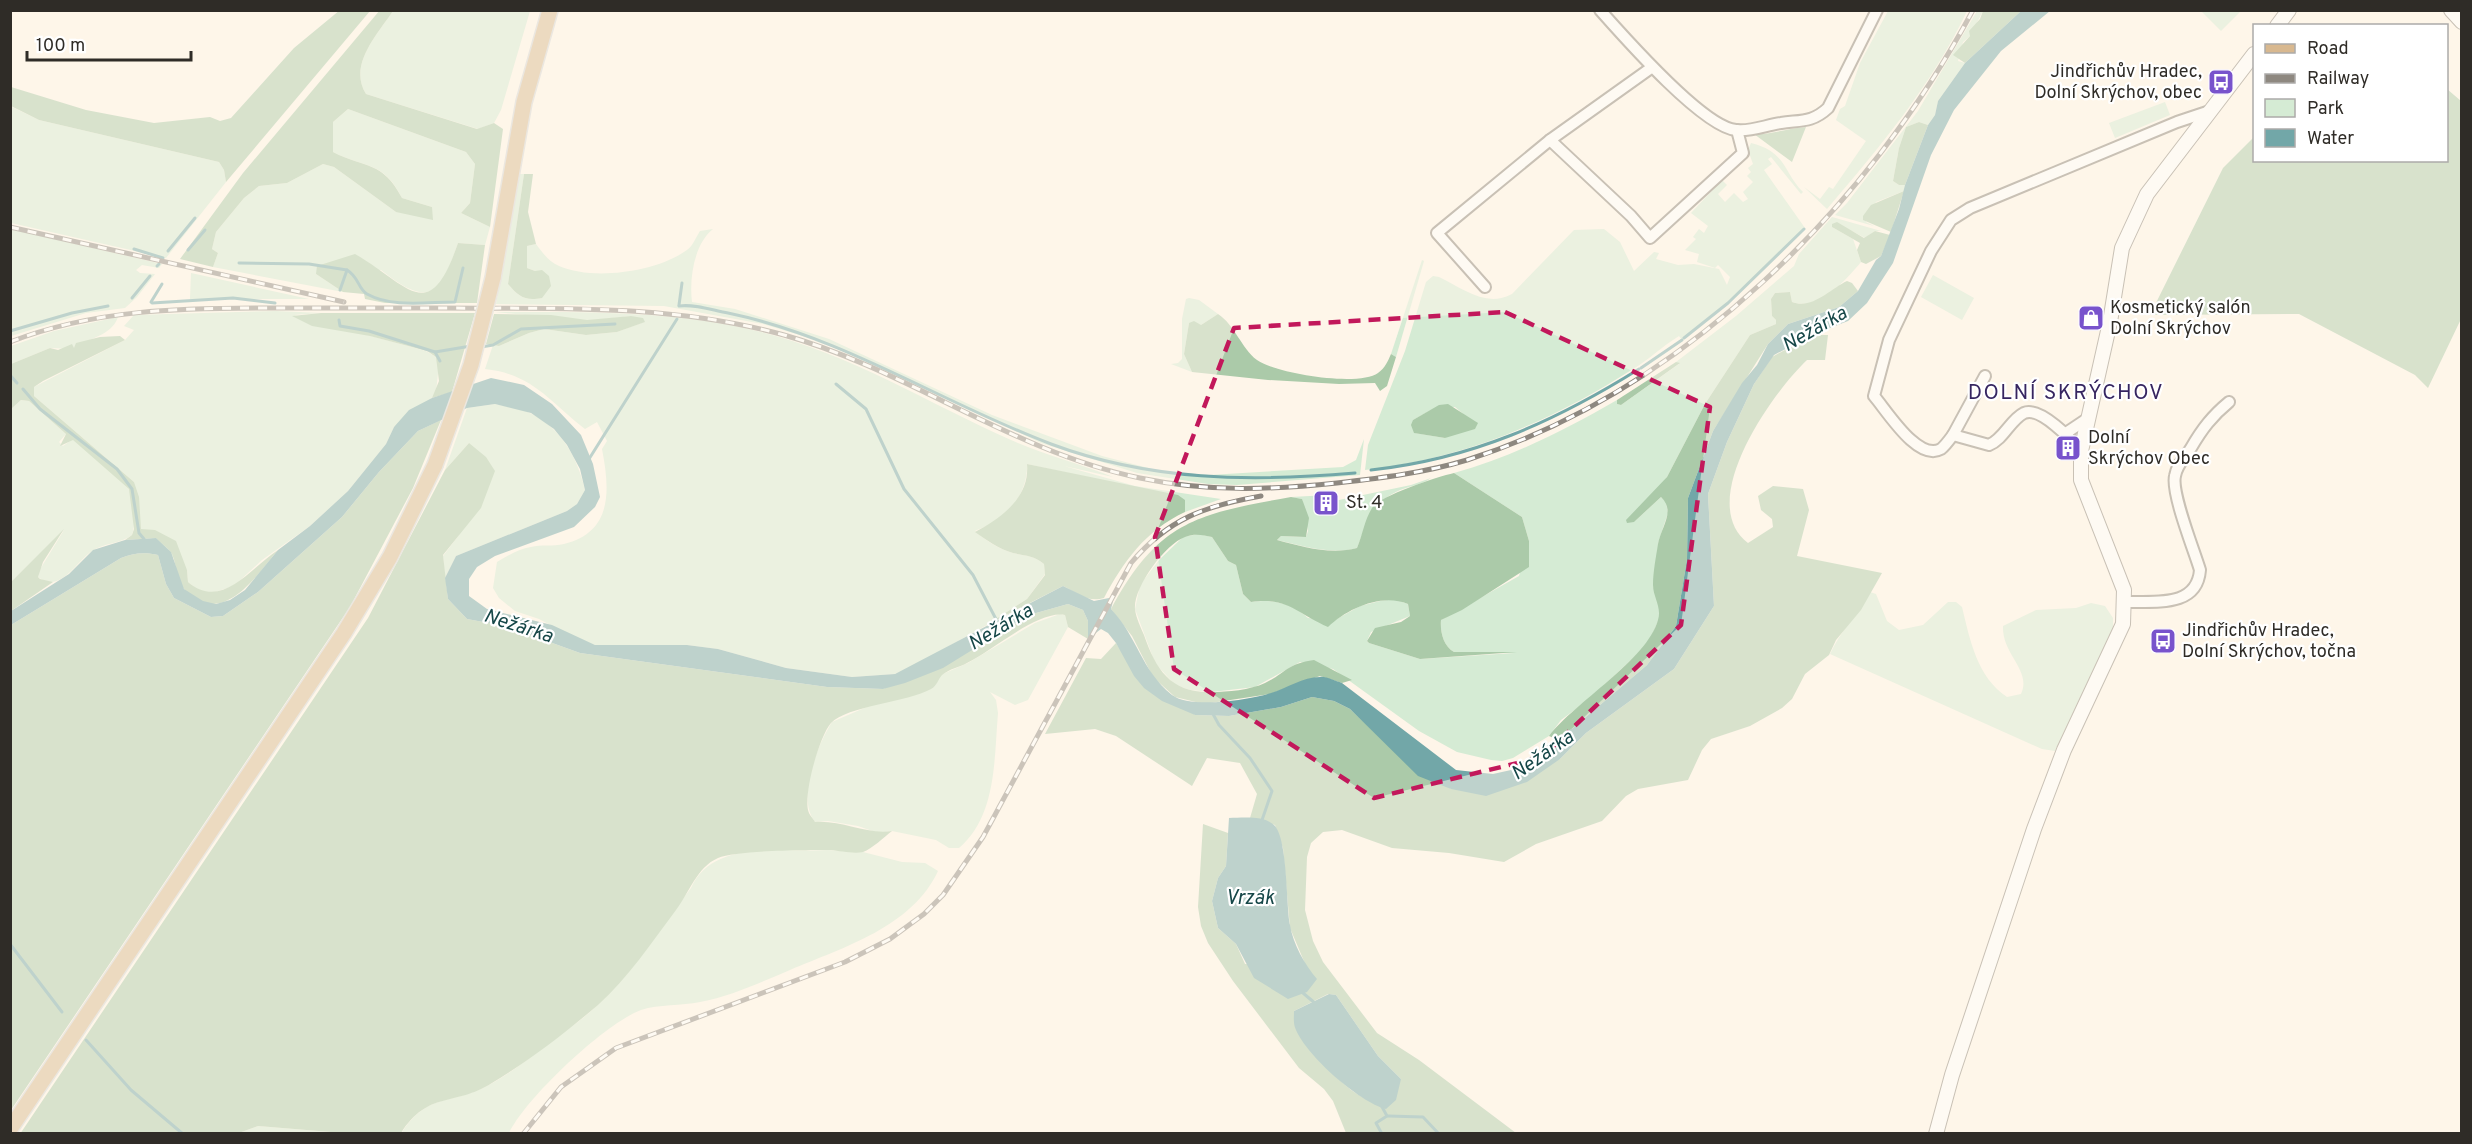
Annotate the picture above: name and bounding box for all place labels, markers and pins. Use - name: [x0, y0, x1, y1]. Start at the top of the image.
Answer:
- place label: Jindřichův Hradec, Dolní Skrýchov, obec: [2034, 61, 2202, 105]
- bus stop icon: Jindřichův Hradec, Dolní Skrýchov, obec: [2206, 67, 2236, 97]
- place label: Kosmetický salón Dolní Skrýchov: [2110, 297, 2251, 341]
- shop icon: Kosmetický salón Dolní Skrýchov: [2076, 303, 2106, 333]
- place label: Dolní Skrýchov Obec: [2088, 427, 2210, 471]
- building icon: Dolní Skrýchov Obec: [2053, 433, 2083, 463]
- building icon: St. 4: [1311, 488, 1341, 518]
- place label: St. 4: [1346, 492, 1383, 515]
- place label: Jindřichův Hradec, Dolní Skrýchov, točna: [2182, 620, 2356, 664]
- bus stop icon: Jindřichův Hradec, Dolní Skrýchov, točna: [2148, 626, 2178, 656]

